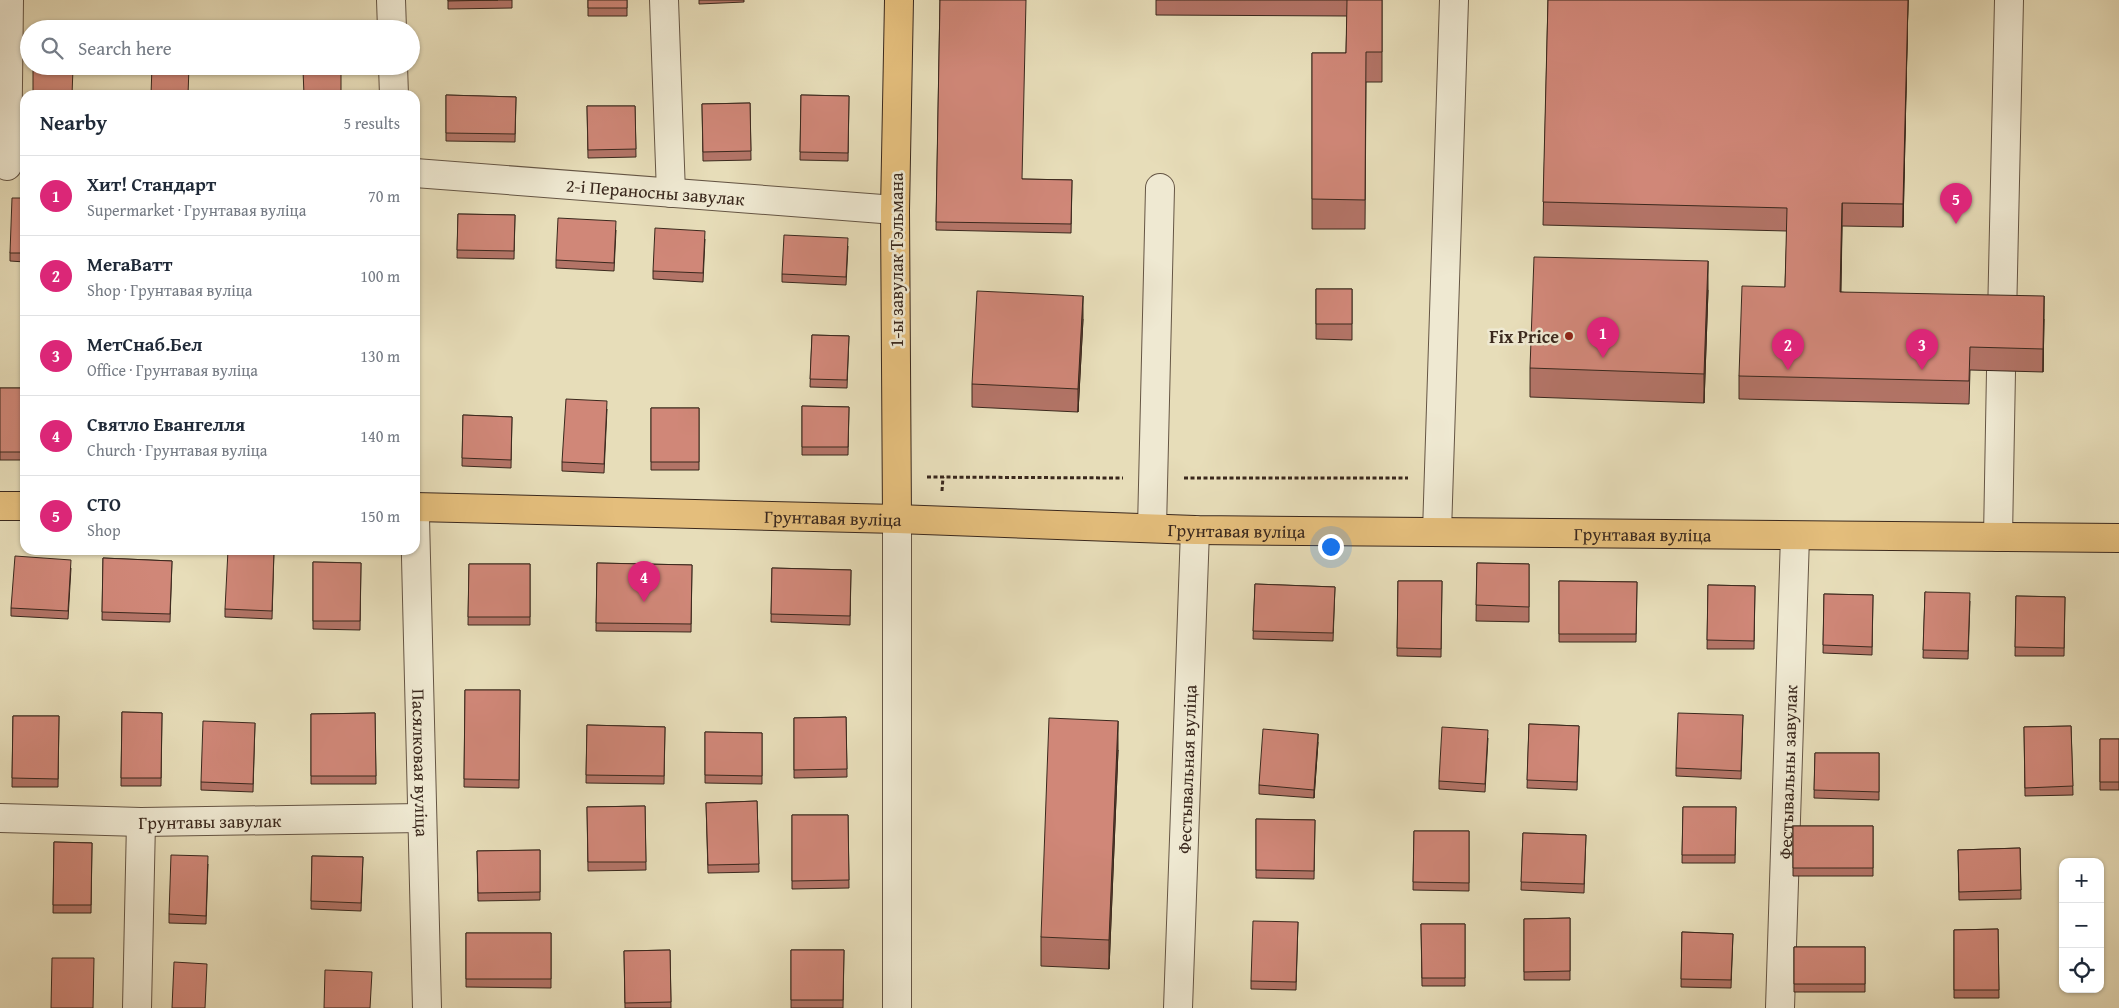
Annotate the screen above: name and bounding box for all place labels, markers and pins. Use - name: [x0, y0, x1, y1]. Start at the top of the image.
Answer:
- pin: 5: [1940, 183, 1972, 224]
- pin: 1: [1587, 317, 1619, 358]
- place label: Fix Price: [1489, 323, 1559, 350]
- pin: 2: [1772, 329, 1804, 370]
- pin: 3: [1906, 329, 1938, 370]
- marker: Fix Price: [1563, 330, 1575, 342]
- pin: 4: [628, 561, 660, 602]

